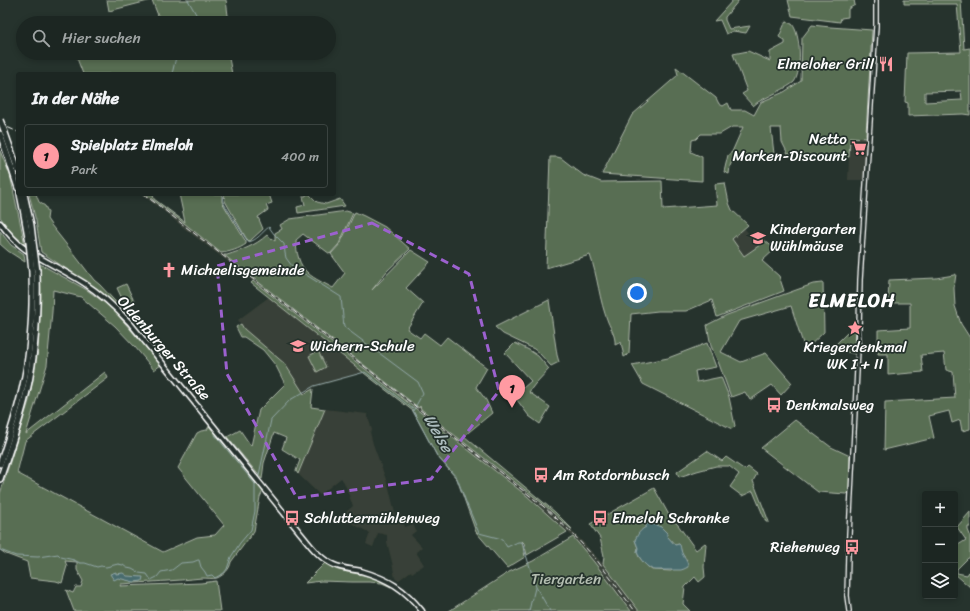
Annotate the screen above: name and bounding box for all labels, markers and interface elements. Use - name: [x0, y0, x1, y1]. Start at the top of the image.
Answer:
- search box: [16, 16, 336, 60]
- text: Hier suchen: [62, 25, 141, 51]
- icon: search: [30, 27, 52, 49]
- place label: Elmeloher Grill: [777, 51, 875, 77]
- restaurant icon: Elmeloher Grill: [877, 55, 895, 73]
- text: In der Nähe: [32, 83, 119, 113]
- place label: Netto Marken-Discount: [732, 126, 847, 169]
- text: Spielplatz Elmeloh: [71, 132, 193, 158]
- supermarket icon: Netto Marken-Discount: [850, 139, 868, 157]
- text: 1: [43, 145, 49, 168]
- text: 400 m: [281, 145, 319, 168]
- text: Park: [71, 158, 98, 181]
- place label: Kindergarten Wühlmäuse: [770, 216, 856, 259]
- school or university icon: Kindergarten Wühlmäuse: [749, 229, 767, 247]
- place label: Michaelisgemeinde: [181, 257, 305, 283]
- church icon: Michaelisgemeinde: [160, 261, 178, 279]
- your location: [627, 283, 647, 303]
- district label: ELMELOH: [809, 284, 895, 317]
- street label: Oldenburger Straße: [111, 289, 218, 407]
- place icon: Kriegerdenkmal WK I + II: [846, 319, 864, 337]
- place label: Wichern-Schule: [310, 333, 415, 359]
- place label: Kriegerdenkmal WK I + II: [803, 334, 907, 377]
- school or university icon: Wichern-Schule: [289, 337, 307, 355]
- pin: 1: [499, 375, 525, 408]
- place label: Denkmalsweg: [786, 392, 875, 418]
- bus stop icon: Denkmalsweg: [765, 396, 783, 414]
- water label: Welse: [416, 408, 462, 460]
- place label: Am Rotdornbusch: [552, 462, 670, 488]
- bus stop icon: Am Rotdornbusch: [532, 466, 550, 484]
- map controls: [922, 491, 958, 599]
- button: +: [922, 491, 958, 527]
- place label: Schluttermühlenweg: [304, 505, 440, 531]
- place label: Elmeloh Schranke: [612, 505, 730, 531]
- bus stop icon: Schluttermühlenweg: [283, 509, 301, 527]
- bus stop icon: Elmeloh Schranke: [591, 509, 609, 527]
- button: −: [922, 527, 958, 563]
- place label: Riehenweg: [770, 534, 840, 560]
- bus stop icon: Riehenweg: [843, 538, 861, 556]
- button: layers: [922, 563, 958, 599]
- park label: Tiergarten: [531, 566, 601, 592]

